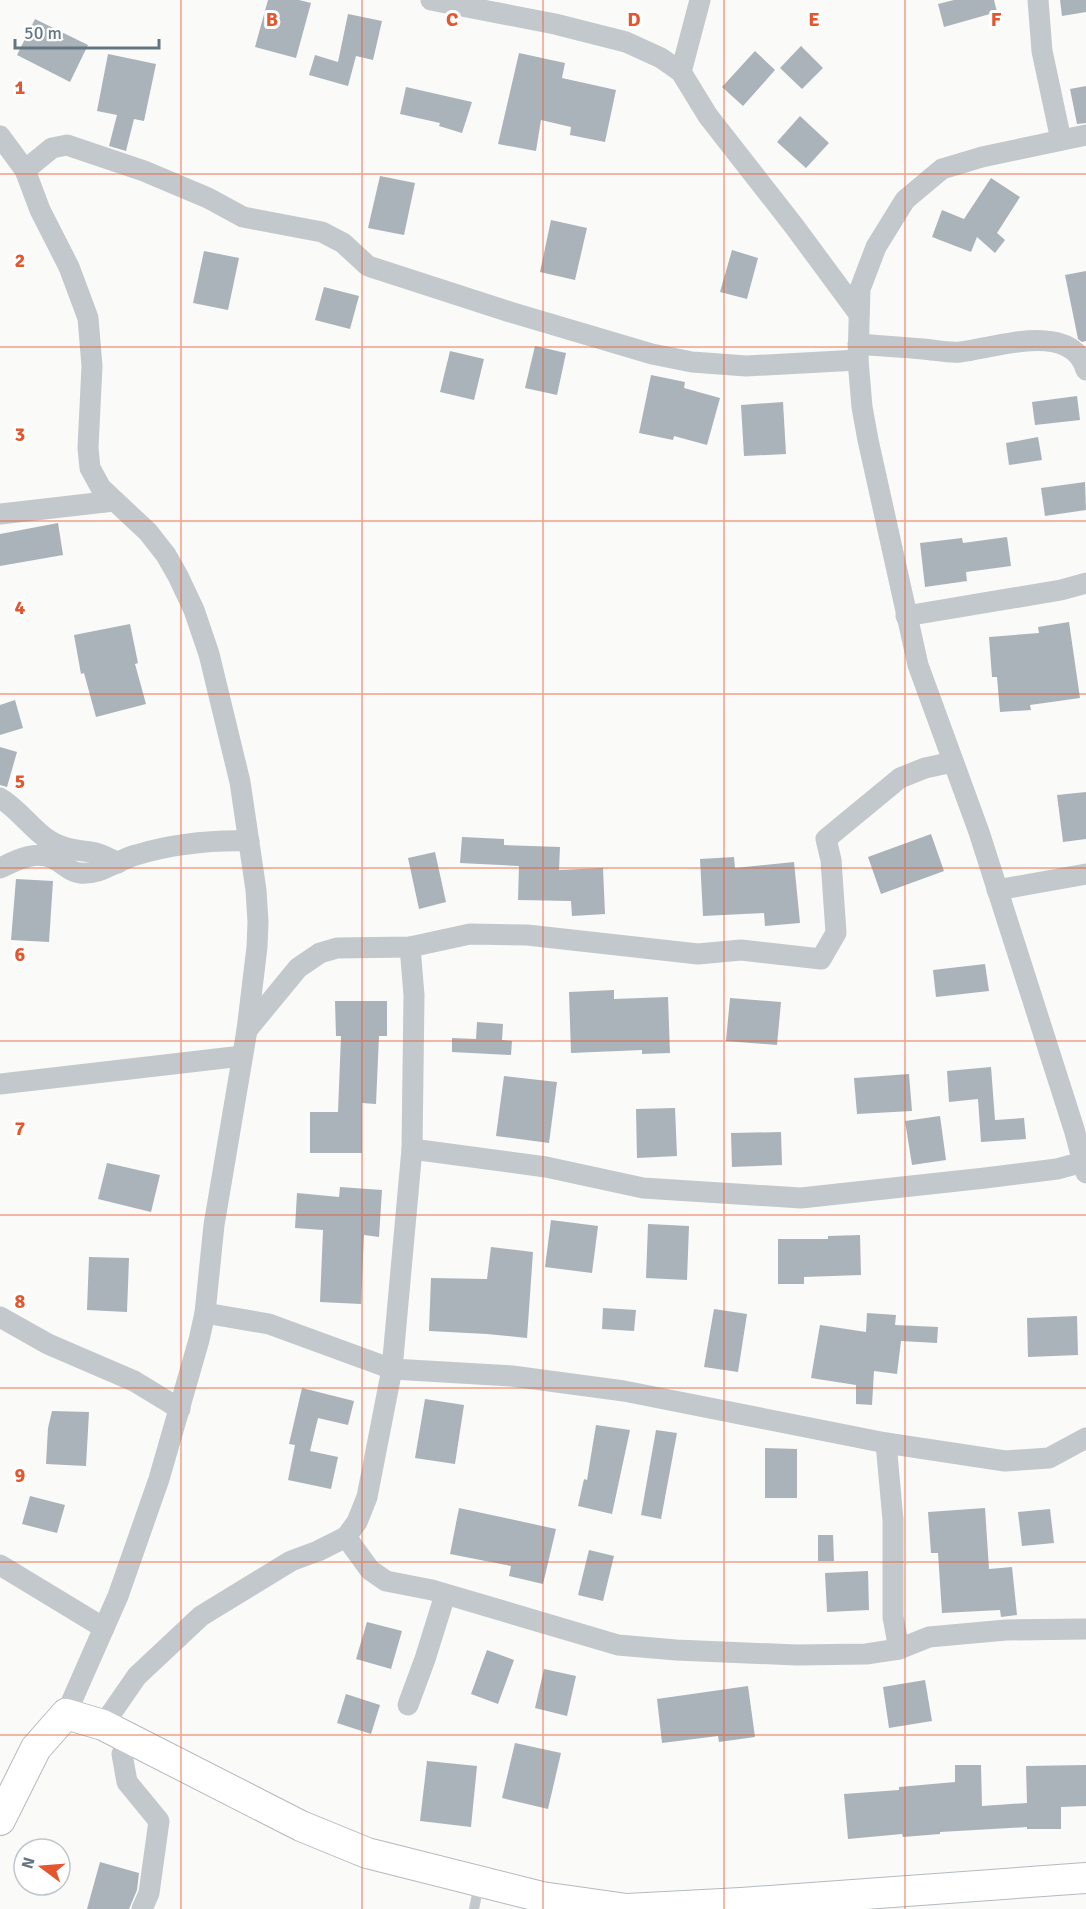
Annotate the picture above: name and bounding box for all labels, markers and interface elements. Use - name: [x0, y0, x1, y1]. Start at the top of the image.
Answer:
- text: B: [266, 7, 278, 32]
- text: C: [446, 7, 458, 32]
- text: D: [627, 7, 641, 32]
- text: E: [808, 7, 820, 32]
- text: F: [991, 7, 1002, 32]
- scale bar: [15, 12, 159, 50]
- text: 50 m: [24, 22, 62, 44]
- text: 1: [15, 75, 26, 100]
- text: 2: [15, 248, 25, 273]
- text: 3: [15, 422, 25, 447]
- text: 4: [15, 595, 26, 620]
- text: 5: [15, 769, 25, 794]
- text: 6: [15, 942, 26, 967]
- text: 7: [15, 1116, 26, 1141]
- text: 8: [15, 1289, 26, 1314]
- text: 9: [15, 1463, 26, 1488]
- north arrow: [12, 1837, 72, 1897]
- text: N: [17, 1855, 40, 1871]

